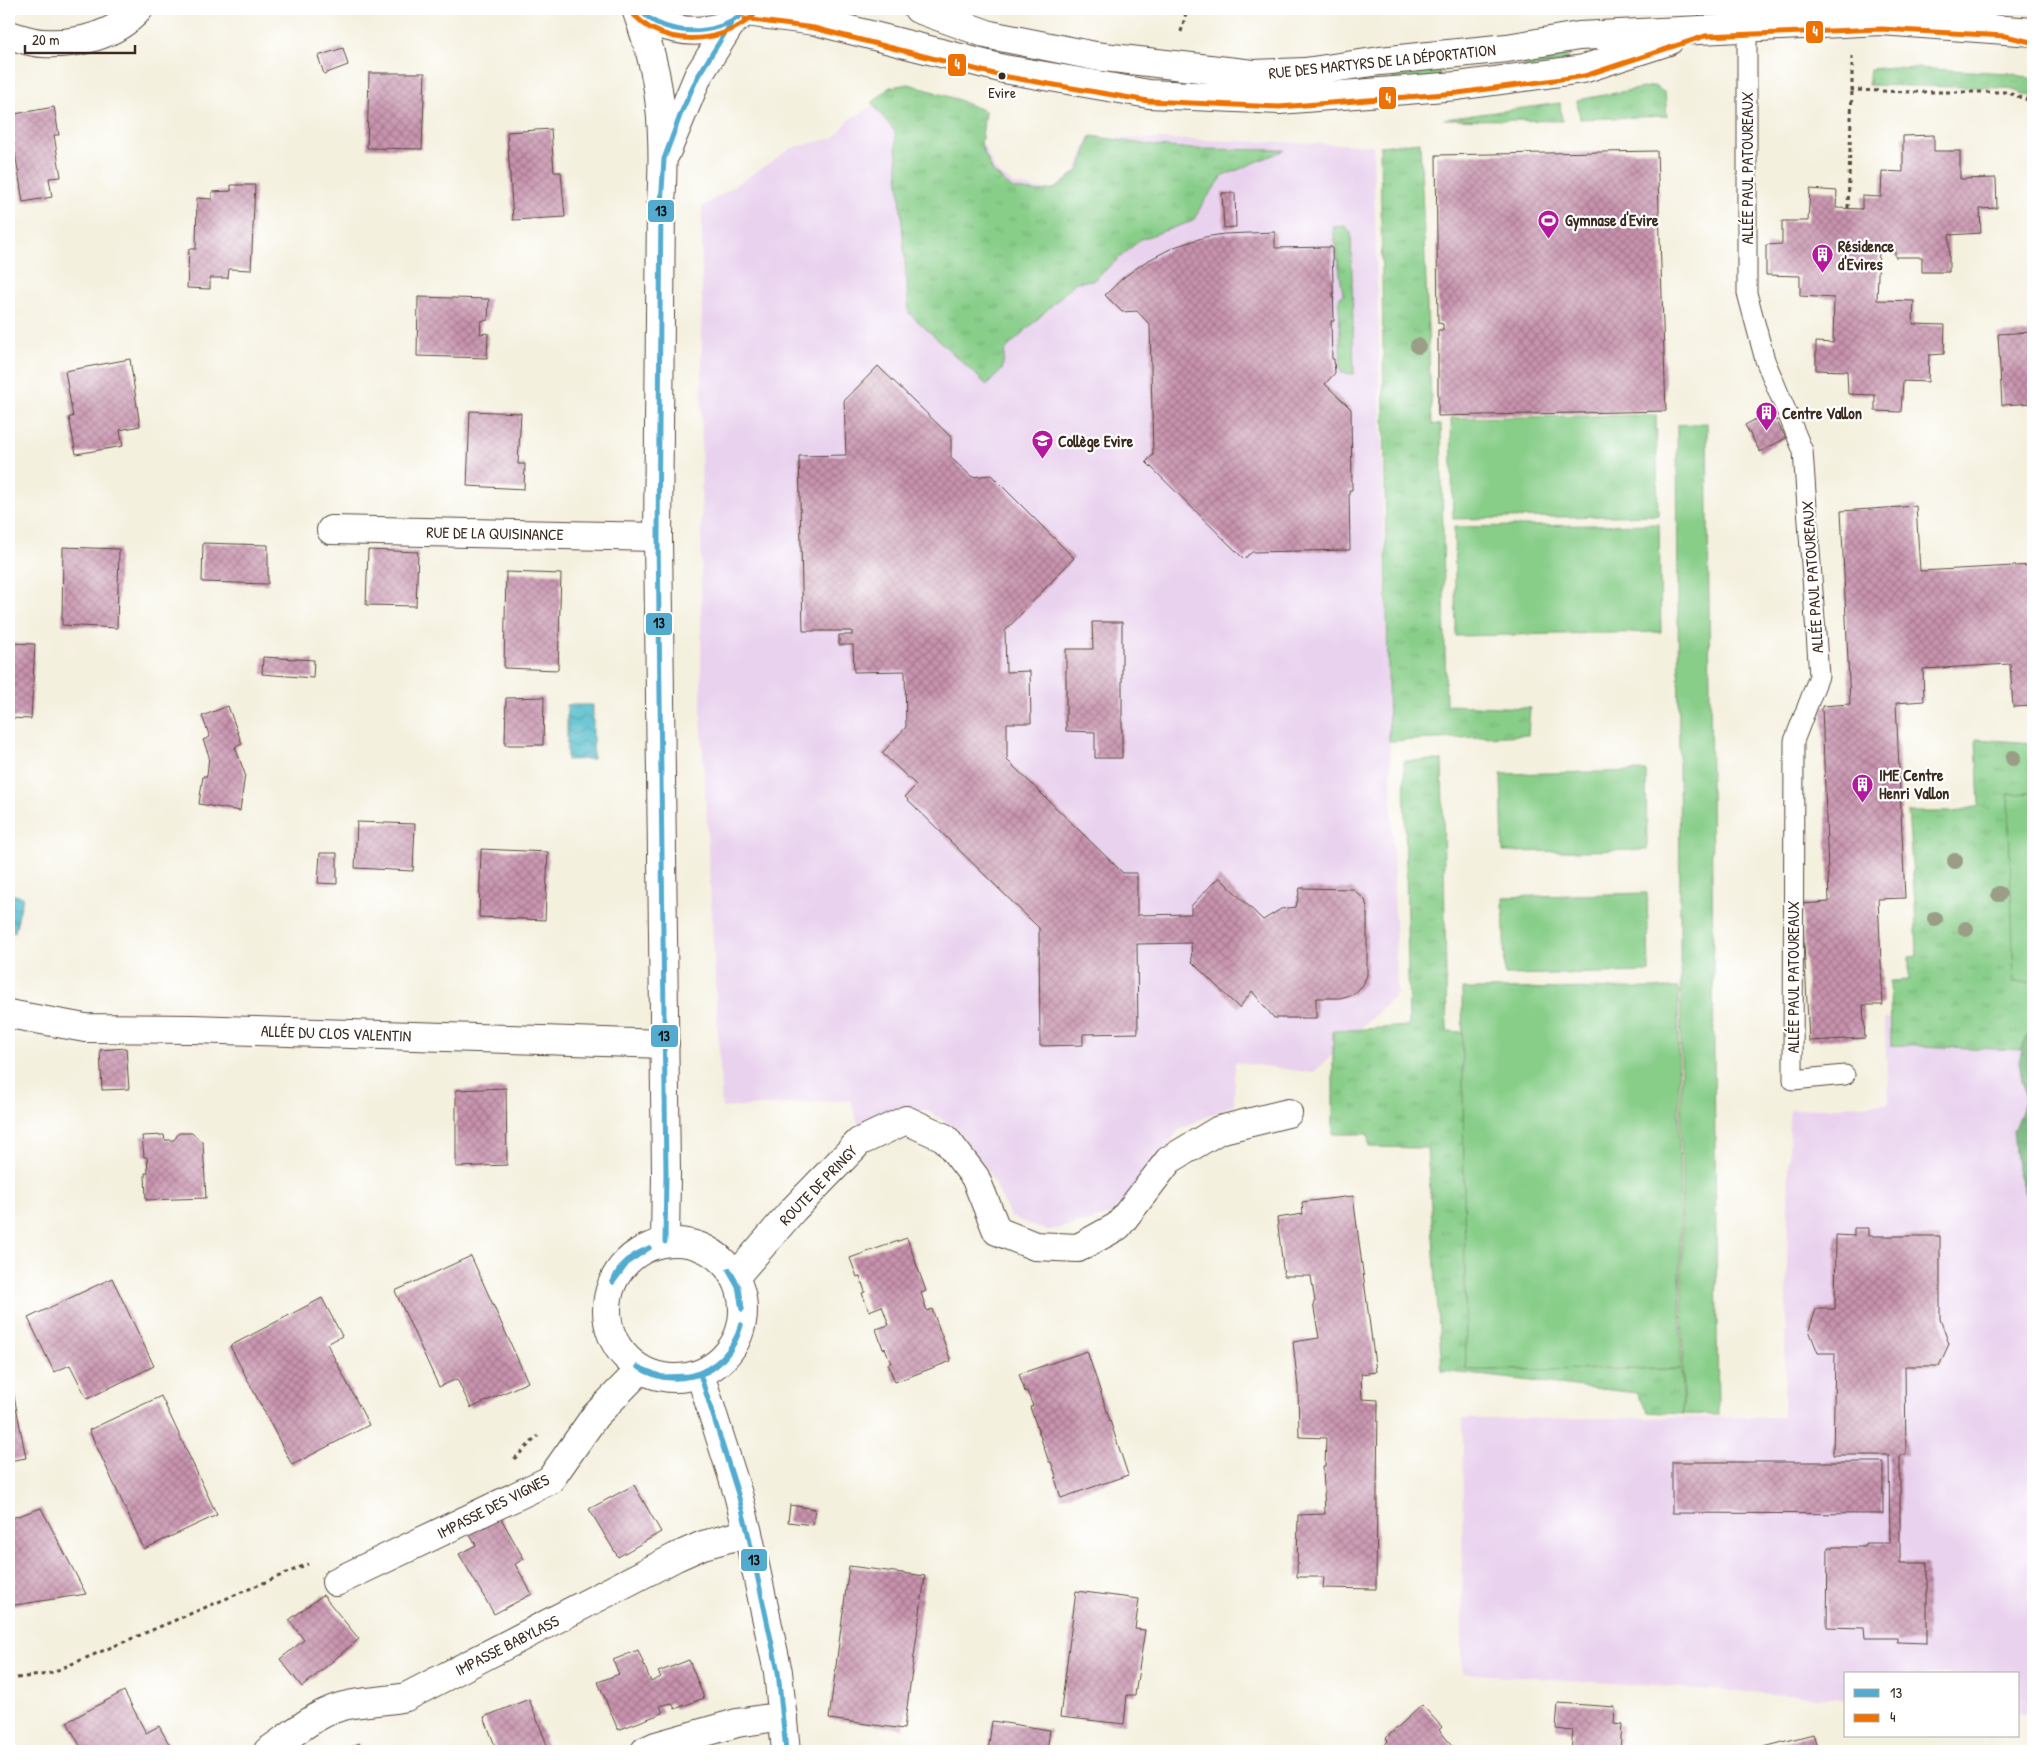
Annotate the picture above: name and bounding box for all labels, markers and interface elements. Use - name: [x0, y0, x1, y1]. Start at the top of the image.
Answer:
- line badge: 4: [1805, 20, 1824, 44]
- text: 4: [1812, 21, 1818, 40]
- scale bar: [25, 22, 135, 54]
- text: 20 m: [32, 29, 59, 50]
- street label: RUE DES MARTYRS DE LA DÉPORTATION: [1267, 38, 1497, 84]
- line badge: 4: [947, 53, 967, 77]
- text: 4: [954, 54, 960, 73]
- marker: Evire: [997, 71, 1007, 81]
- place label: Evire: [988, 82, 1016, 103]
- line badge: 4: [1378, 86, 1397, 110]
- text: 4: [1385, 88, 1391, 107]
- street label: ALLÉE PAUL PATOUREAUX: [1736, 91, 1758, 244]
- line badge: 13: [647, 199, 675, 223]
- text: 13: [655, 201, 667, 220]
- sports icon: Gymnase d'Evire: [1537, 208, 1561, 239]
- place label: Gymnase d'Evire: [1565, 209, 1659, 232]
- place label: Résidence d'Evires: [1838, 235, 1894, 275]
- building icon: Résidence d'Evires: [1810, 243, 1834, 274]
- building icon: Centre Vallon: [1754, 401, 1778, 432]
- place label: Centre Vallon: [1782, 402, 1862, 424]
- school or university icon: Collège Evire: [1030, 429, 1054, 460]
- place label: Collège Evire: [1058, 430, 1134, 453]
- street label: ALLÉE PAUL PATOUREAUX: [1796, 500, 1828, 654]
- street label: RUE DE LA QUISINANCE: [426, 521, 564, 545]
- line badge: 13: [645, 612, 673, 636]
- text: 13: [653, 613, 665, 632]
- place label: IME Centre Henri Vallon: [1879, 764, 1949, 804]
- building icon: IME Centre Henri Vallon: [1851, 772, 1875, 803]
- street label: ALLÉE PAUL PATOUREAUX: [1782, 900, 1804, 1053]
- street label: ALLÉE DU CLOS VALENTIN: [260, 1019, 412, 1047]
- line badge: 13: [650, 1024, 679, 1048]
- text: 13: [658, 1026, 670, 1045]
- street label: ROUTE DE PRINGY: [774, 1140, 862, 1230]
- street label: IMPASSE DES VIGNES: [433, 1468, 553, 1544]
- line badge: 13: [740, 1548, 768, 1572]
- text: 13: [748, 1550, 760, 1569]
- street label: IMPASSE BABYLASS: [451, 1609, 563, 1681]
- legend: [1844, 1672, 2020, 1738]
- text: 13: [1890, 1682, 1902, 1703]
- text: 4: [1890, 1706, 1896, 1727]

